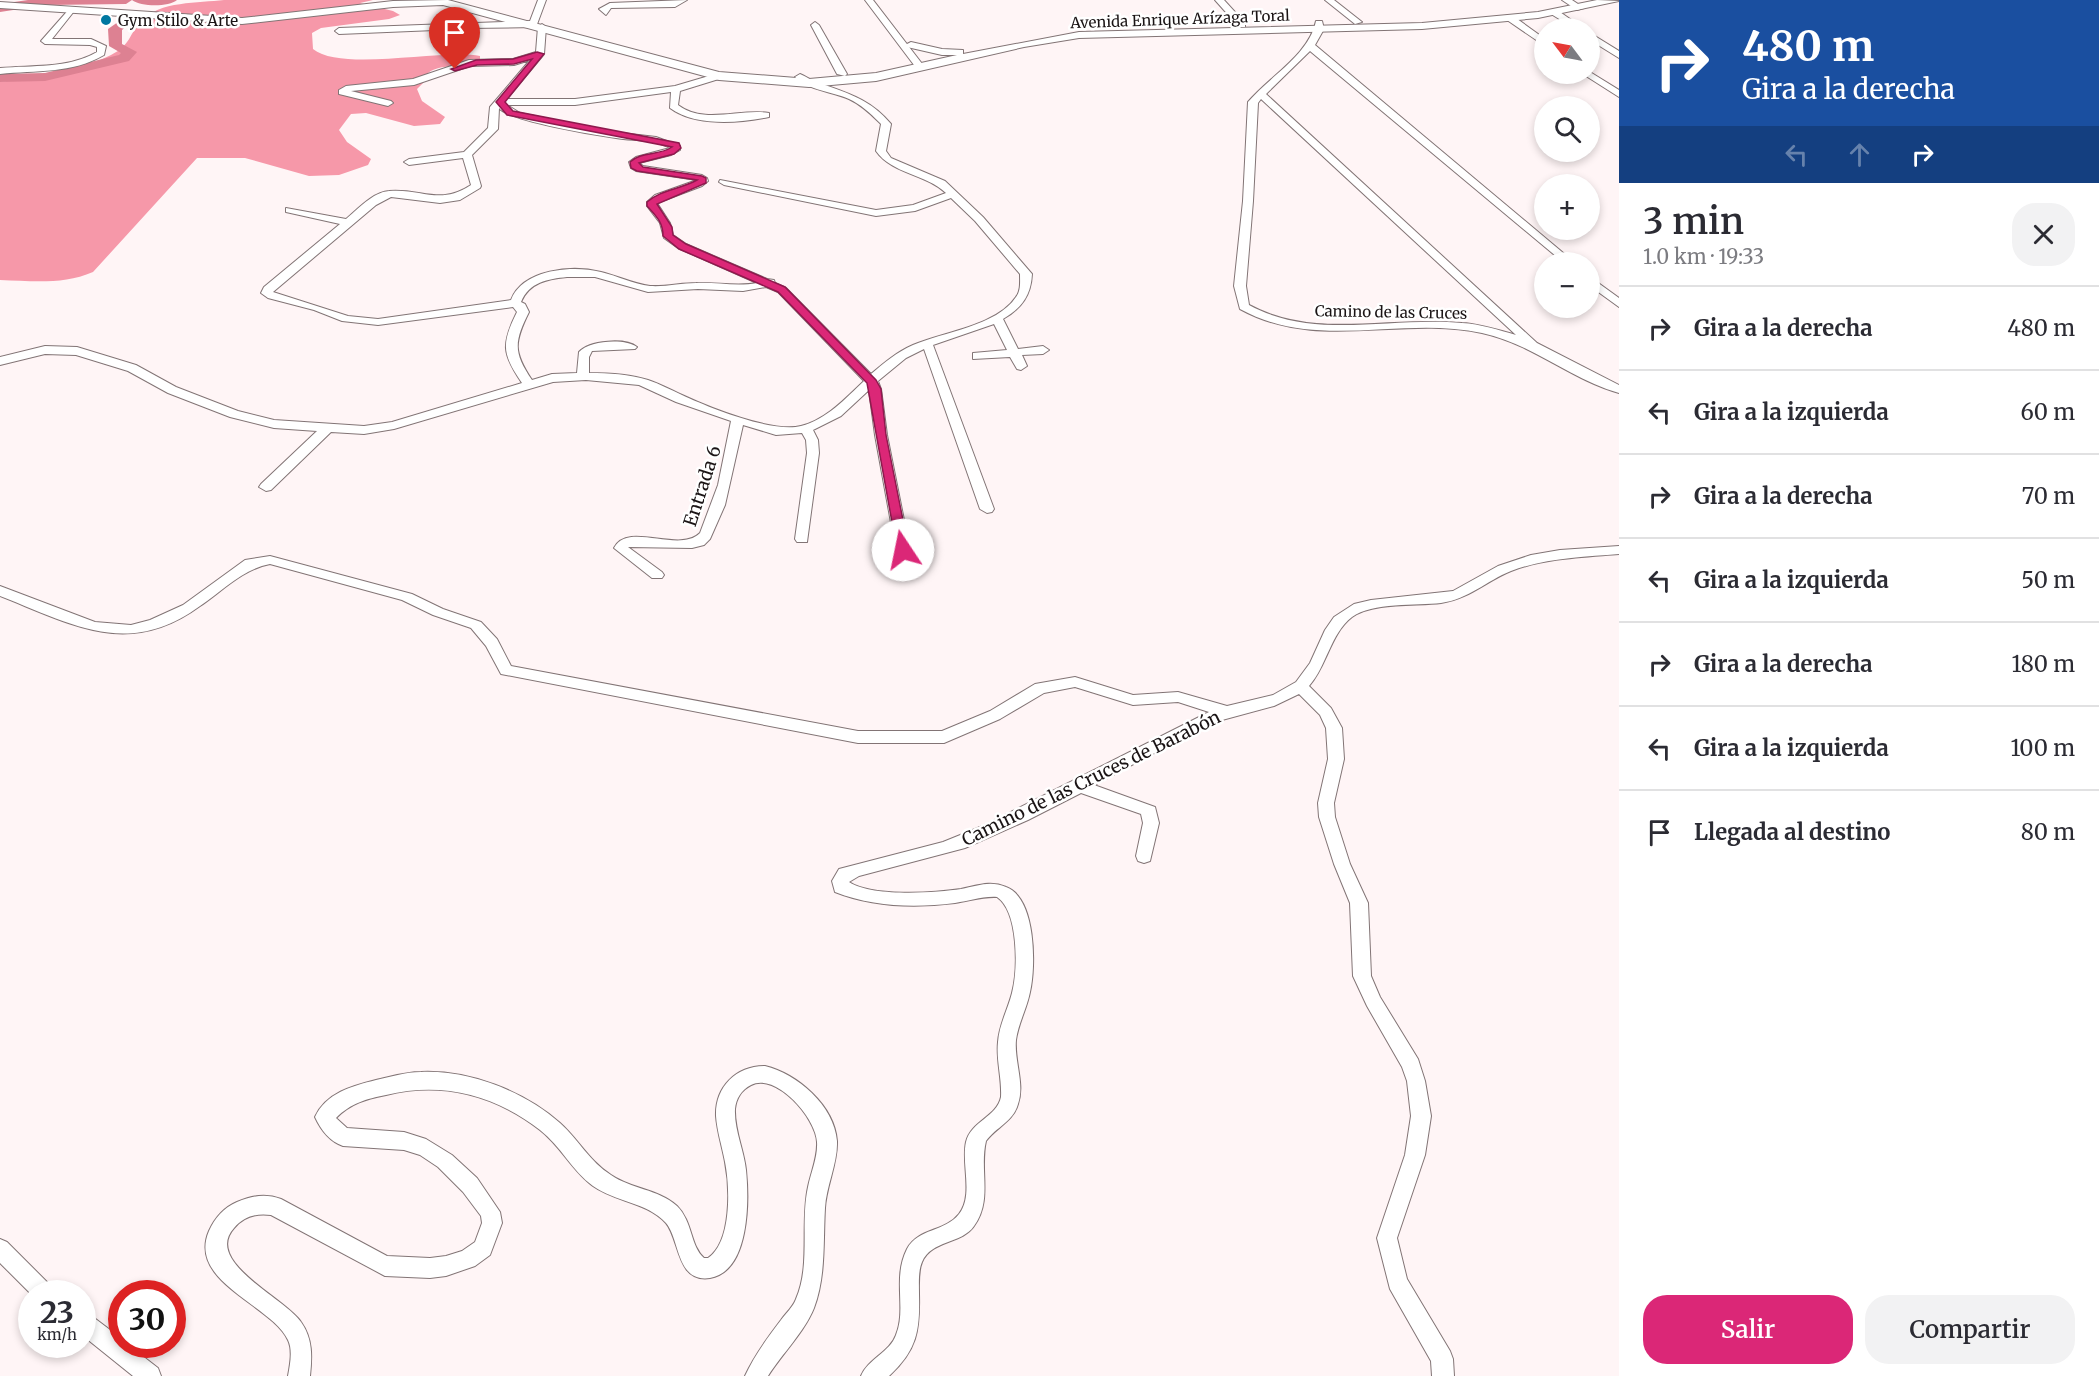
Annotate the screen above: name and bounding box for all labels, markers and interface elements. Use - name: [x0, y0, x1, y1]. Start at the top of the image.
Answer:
- street label: Avenida Enrique Arízaga Toral: [1069, 6, 1290, 32]
- pin: [429, 7, 480, 69]
- place label: Gym Stilo & Arte: [118, 11, 238, 30]
- marker: Gym Stilo & Arte: [99, 13, 113, 27]
- icon: arrive: [438, 16, 471, 49]
- north arrow: [1534, 18, 1600, 84]
- map controls: [1534, 18, 1600, 318]
- text: 480 m: [1742, 20, 1874, 72]
- icon: right: [1643, 24, 1721, 102]
- text: Gira a la derecha: [1742, 72, 1955, 106]
- button: search: [1534, 96, 1600, 162]
- icon: left: [1780, 138, 1813, 171]
- icon: ahead: [1843, 138, 1876, 171]
- icon: right: [1906, 138, 1939, 171]
- button: +: [1534, 174, 1600, 240]
- text: 3 min: [1643, 199, 1744, 244]
- button: close: [2012, 203, 2075, 266]
- text: 1.0 km · 19:33: [1643, 244, 1764, 269]
- button: −: [1534, 252, 1600, 318]
- street label: Camino de las Cruces: [1315, 301, 1467, 323]
- icon: right: [1643, 312, 1676, 345]
- text: Gira a la derecha: [1694, 314, 1872, 342]
- text: 480 m: [2007, 314, 2075, 342]
- icon: left: [1643, 396, 1676, 429]
- text: Gira a la izquierda: [1694, 398, 1889, 426]
- text: 60 m: [2021, 398, 2075, 426]
- street label: Entrada 6: [678, 443, 726, 529]
- icon: right: [1643, 480, 1676, 513]
- text: Gira a la derecha: [1694, 482, 1872, 510]
- text: 70 m: [2022, 482, 2075, 510]
- position arrow: [871, 518, 935, 582]
- icon: left: [1643, 564, 1676, 597]
- text: Gira a la izquierda: [1694, 566, 1889, 594]
- text: 50 m: [2021, 566, 2075, 594]
- icon: right: [1643, 648, 1676, 681]
- text: Gira a la derecha: [1694, 650, 1872, 678]
- text: 180 m: [2011, 650, 2075, 678]
- street label: Camino de las Cruces de Barabón: [958, 705, 1224, 851]
- icon: left: [1643, 732, 1676, 765]
- text: Gira a la izquierda: [1694, 734, 1889, 762]
- text: 100 m: [2010, 734, 2075, 762]
- icon: arrive: [1643, 816, 1676, 849]
- text: Llegada al destino: [1694, 818, 1890, 846]
- text: 80 m: [2021, 818, 2075, 846]
- speed limit sign: 30: [108, 1280, 186, 1358]
- text: 23: [40, 1293, 74, 1331]
- button: Salir: [1643, 1295, 1853, 1364]
- button: Compartir: [1865, 1295, 2075, 1364]
- text: km/h: [37, 1325, 77, 1344]

